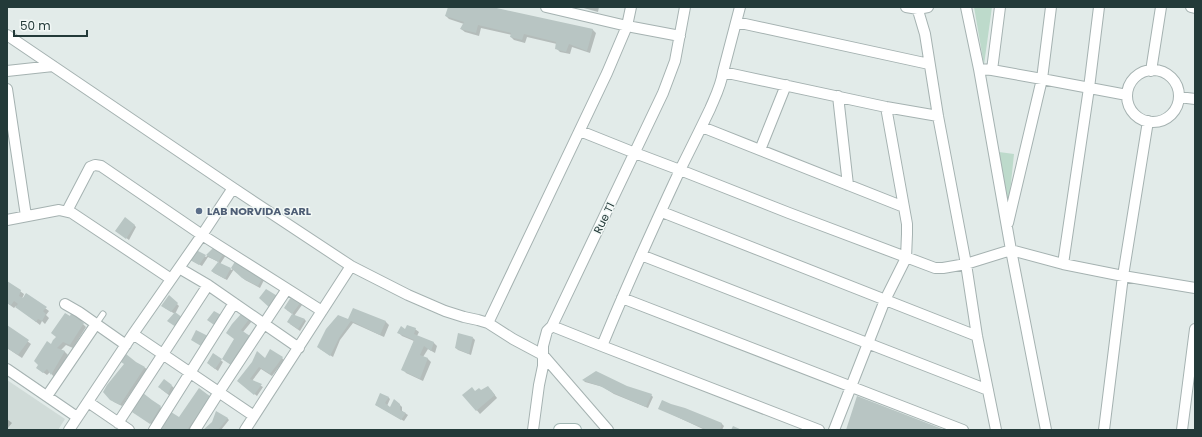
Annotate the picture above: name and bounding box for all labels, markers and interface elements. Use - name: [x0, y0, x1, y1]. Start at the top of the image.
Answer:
- scale bar: [14, 12, 87, 38]
- text: 50 m: [20, 17, 51, 34]
- street label: Rue T1: [590, 200, 618, 236]
- place label: LAB NORVIDA SARL: [207, 203, 312, 219]
- marker: LAB NORVIDA SARL: [194, 206, 204, 216]

